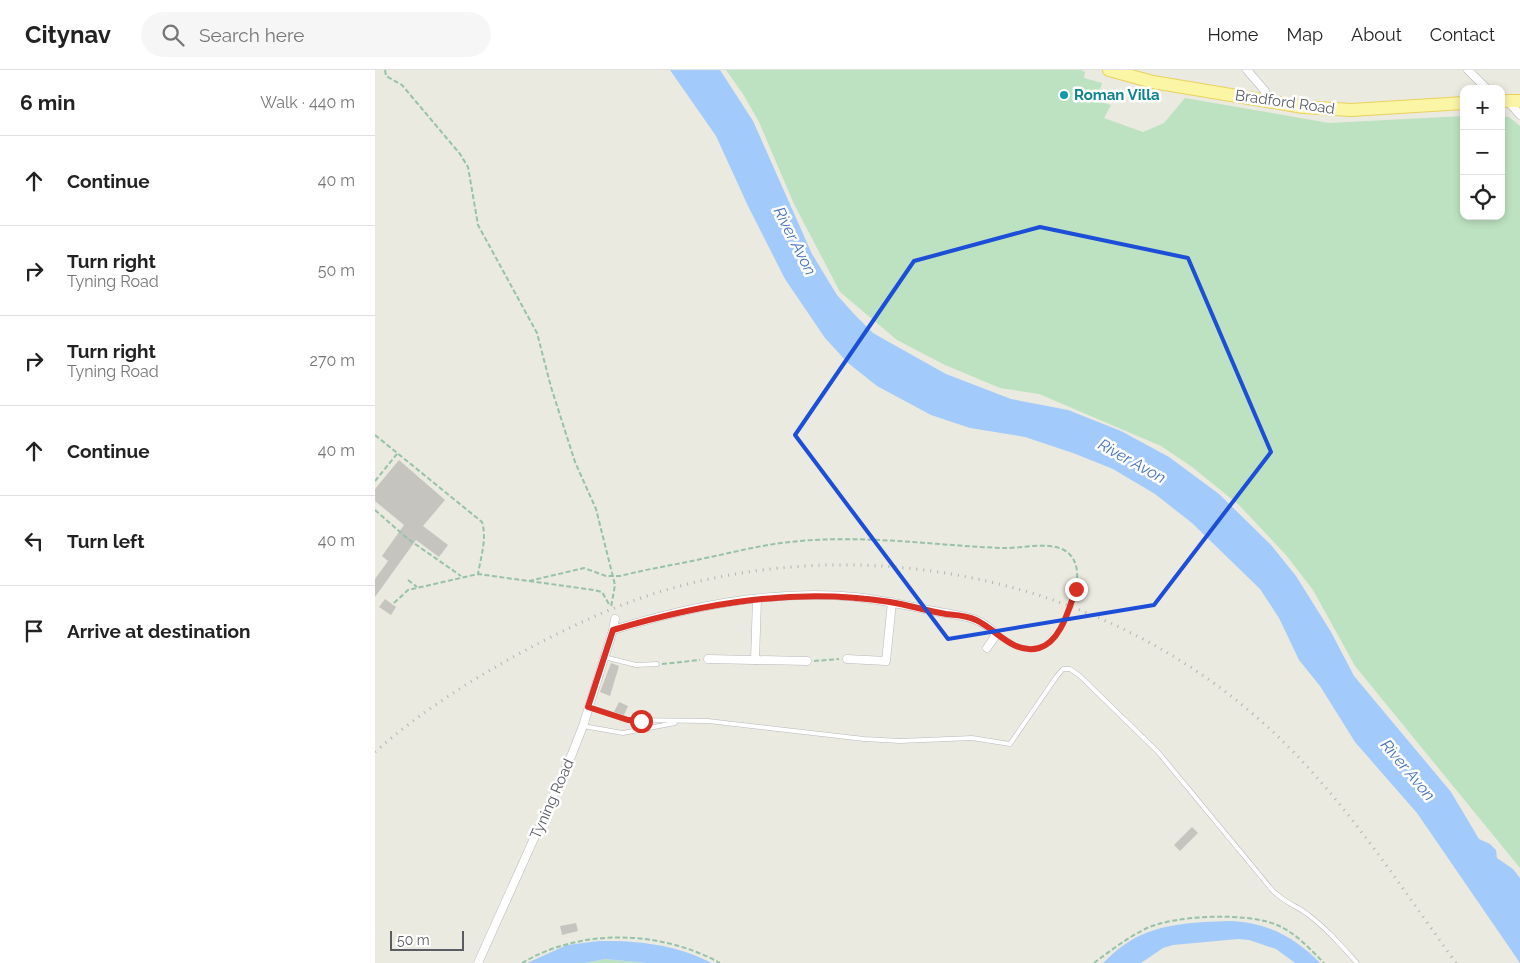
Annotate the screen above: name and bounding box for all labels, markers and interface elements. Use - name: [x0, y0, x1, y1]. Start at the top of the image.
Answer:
- search box: [141, 12, 491, 57]
- text: Citynav: [25, 20, 111, 49]
- icon: search: [159, 21, 187, 49]
- text: Search here: [199, 24, 304, 46]
- text: Home: [1207, 24, 1258, 45]
- text: Map: [1286, 24, 1323, 45]
- text: About: [1351, 24, 1402, 45]
- text: Contact: [1430, 24, 1495, 45]
- map controls: [1460, 85, 1505, 220]
- button: +: [1460, 85, 1505, 130]
- place label: Roman Villa: [1074, 86, 1160, 104]
- street label: Bradford Road: [1234, 86, 1336, 118]
- marker: Roman Villa: [1058, 89, 1070, 101]
- text: 6 min: [20, 90, 75, 115]
- text: Walk · 440 m: [260, 93, 355, 112]
- button: −: [1460, 130, 1505, 175]
- icon: ahead: [20, 167, 48, 195]
- text: Continue: [67, 170, 150, 192]
- text: 40 m: [318, 171, 355, 190]
- button: locate: [1460, 175, 1505, 220]
- water label: River Avon: [770, 204, 820, 278]
- text: Turn right: [67, 250, 156, 272]
- icon: right: [20, 257, 48, 285]
- text: 50 m: [318, 261, 355, 280]
- text: Tyning Road: [67, 272, 159, 291]
- text: Turn right: [67, 340, 156, 362]
- icon: right: [20, 347, 48, 375]
- text: 270 m: [310, 351, 355, 370]
- text: Tyning Road: [67, 362, 159, 381]
- water label: River Avon: [1095, 435, 1169, 487]
- icon: ahead: [20, 437, 48, 465]
- text: Continue: [67, 440, 150, 462]
- text: 40 m: [318, 441, 355, 460]
- icon: left: [20, 527, 48, 555]
- text: Turn left: [67, 530, 144, 552]
- text: 40 m: [318, 531, 355, 550]
- route end: [1065, 578, 1088, 601]
- icon: arrive: [20, 617, 48, 645]
- text: Arrive at destination: [67, 620, 251, 642]
- route start: [630, 710, 653, 733]
- water label: River Avon: [1377, 735, 1439, 805]
- street label: Tyning Road: [526, 756, 578, 842]
- scale bar: [390, 928, 464, 951]
- text: 50 m: [397, 932, 430, 948]

